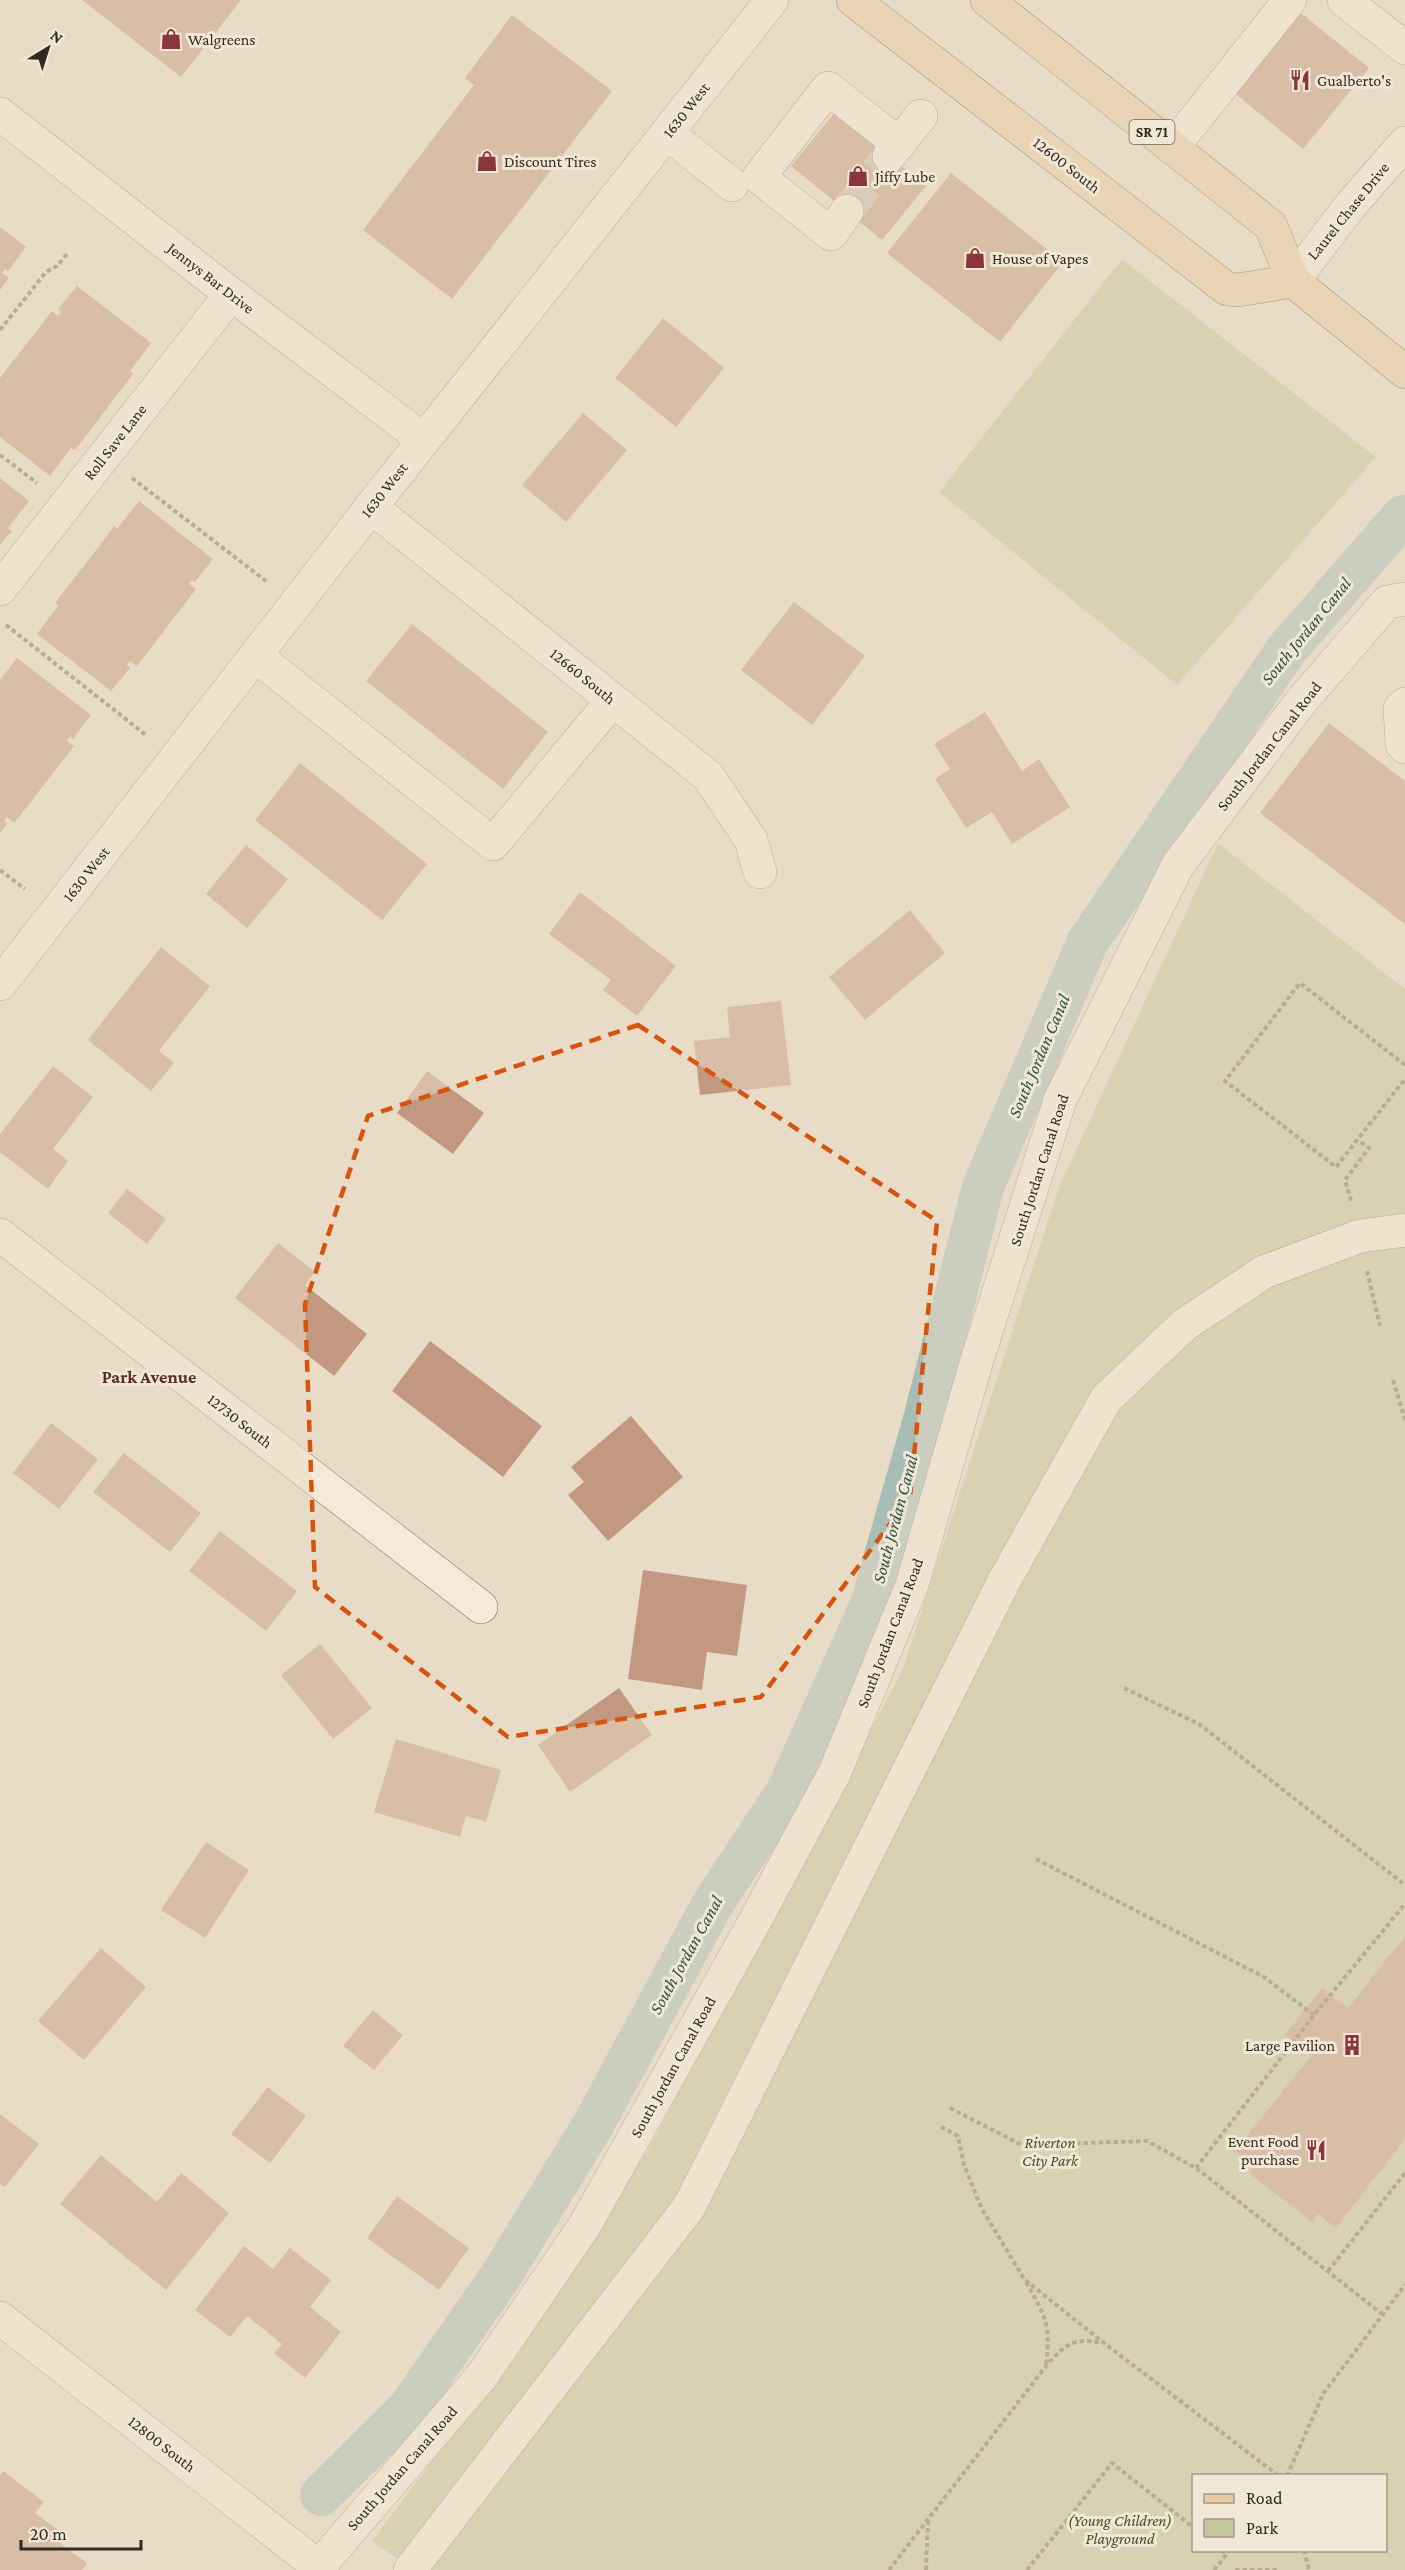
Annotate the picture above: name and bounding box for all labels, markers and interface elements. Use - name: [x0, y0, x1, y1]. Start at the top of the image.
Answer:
- north arrow: [18, 18, 78, 78]
- text: N: [47, 27, 67, 47]
- shop icon: Walgreens: [159, 27, 183, 51]
- place label: Walgreens: [188, 31, 256, 49]
- restaurant icon: Gualberto's: [1288, 68, 1312, 92]
- place label: Gualberto's: [1317, 72, 1391, 89]
- street label: 1630 West: [659, 79, 713, 141]
- road number: SR 71: [1130, 120, 1174, 144]
- street label: 12600 South: [1030, 134, 1104, 197]
- shop icon: Discount Tires: [475, 149, 499, 173]
- place label: Discount Tires: [504, 153, 597, 170]
- street label: Laurel Chase Drive: [1304, 159, 1392, 263]
- shop icon: Jiffy Lube: [846, 164, 870, 188]
- place label: Jiffy Lube: [873, 168, 935, 186]
- street label: Jennys Bar Drive: [162, 238, 258, 318]
- shop icon: House of Vapes: [963, 246, 987, 270]
- place label: House of Vapes: [992, 250, 1088, 268]
- street label: Roll Save Lane: [80, 401, 150, 483]
- street label: 1630 West: [357, 459, 411, 521]
- water label: South Jordan Canal: [1257, 573, 1356, 688]
- street label: 12660 South: [547, 645, 619, 708]
- street label: South Jordan Canal Road: [1213, 678, 1326, 814]
- street label: 1630 West: [59, 843, 113, 905]
- water label: South Jordan Canal: [1004, 991, 1074, 1121]
- street label: South Jordan Canal Road: [1006, 1091, 1073, 1248]
- district label: Park Avenue: [102, 1367, 196, 1387]
- street label: 12730 South: [204, 1390, 276, 1452]
- water label: South Jordan Canal: [868, 1452, 922, 1585]
- street label: South Jordan Canal Road: [854, 1555, 928, 1710]
- water label: South Jordan Canal: [645, 1892, 727, 2017]
- street label: South Jordan Canal Road: [627, 1993, 720, 2141]
- building icon: Large Pavilion: [1340, 2033, 1364, 2057]
- place label: Large Pavilion: [1245, 2037, 1335, 2055]
- place label: Event Food purchase: [1228, 2133, 1300, 2169]
- park label: Riverton City Park: [1022, 2134, 1079, 2170]
- restaurant icon: Event Food purchase: [1304, 2138, 1328, 2162]
- street label: South Jordan Canal Road: [344, 2402, 462, 2534]
- street label: 12800 South: [125, 2413, 199, 2476]
- legend: [1192, 2474, 1387, 2552]
- text: Road: [1246, 2488, 1283, 2508]
- park label: (Young Children) Playground: [1068, 2512, 1172, 2548]
- scale bar: [21, 2513, 141, 2551]
- text: Park: [1246, 2518, 1278, 2538]
- text: 20 m: [30, 2524, 67, 2544]

